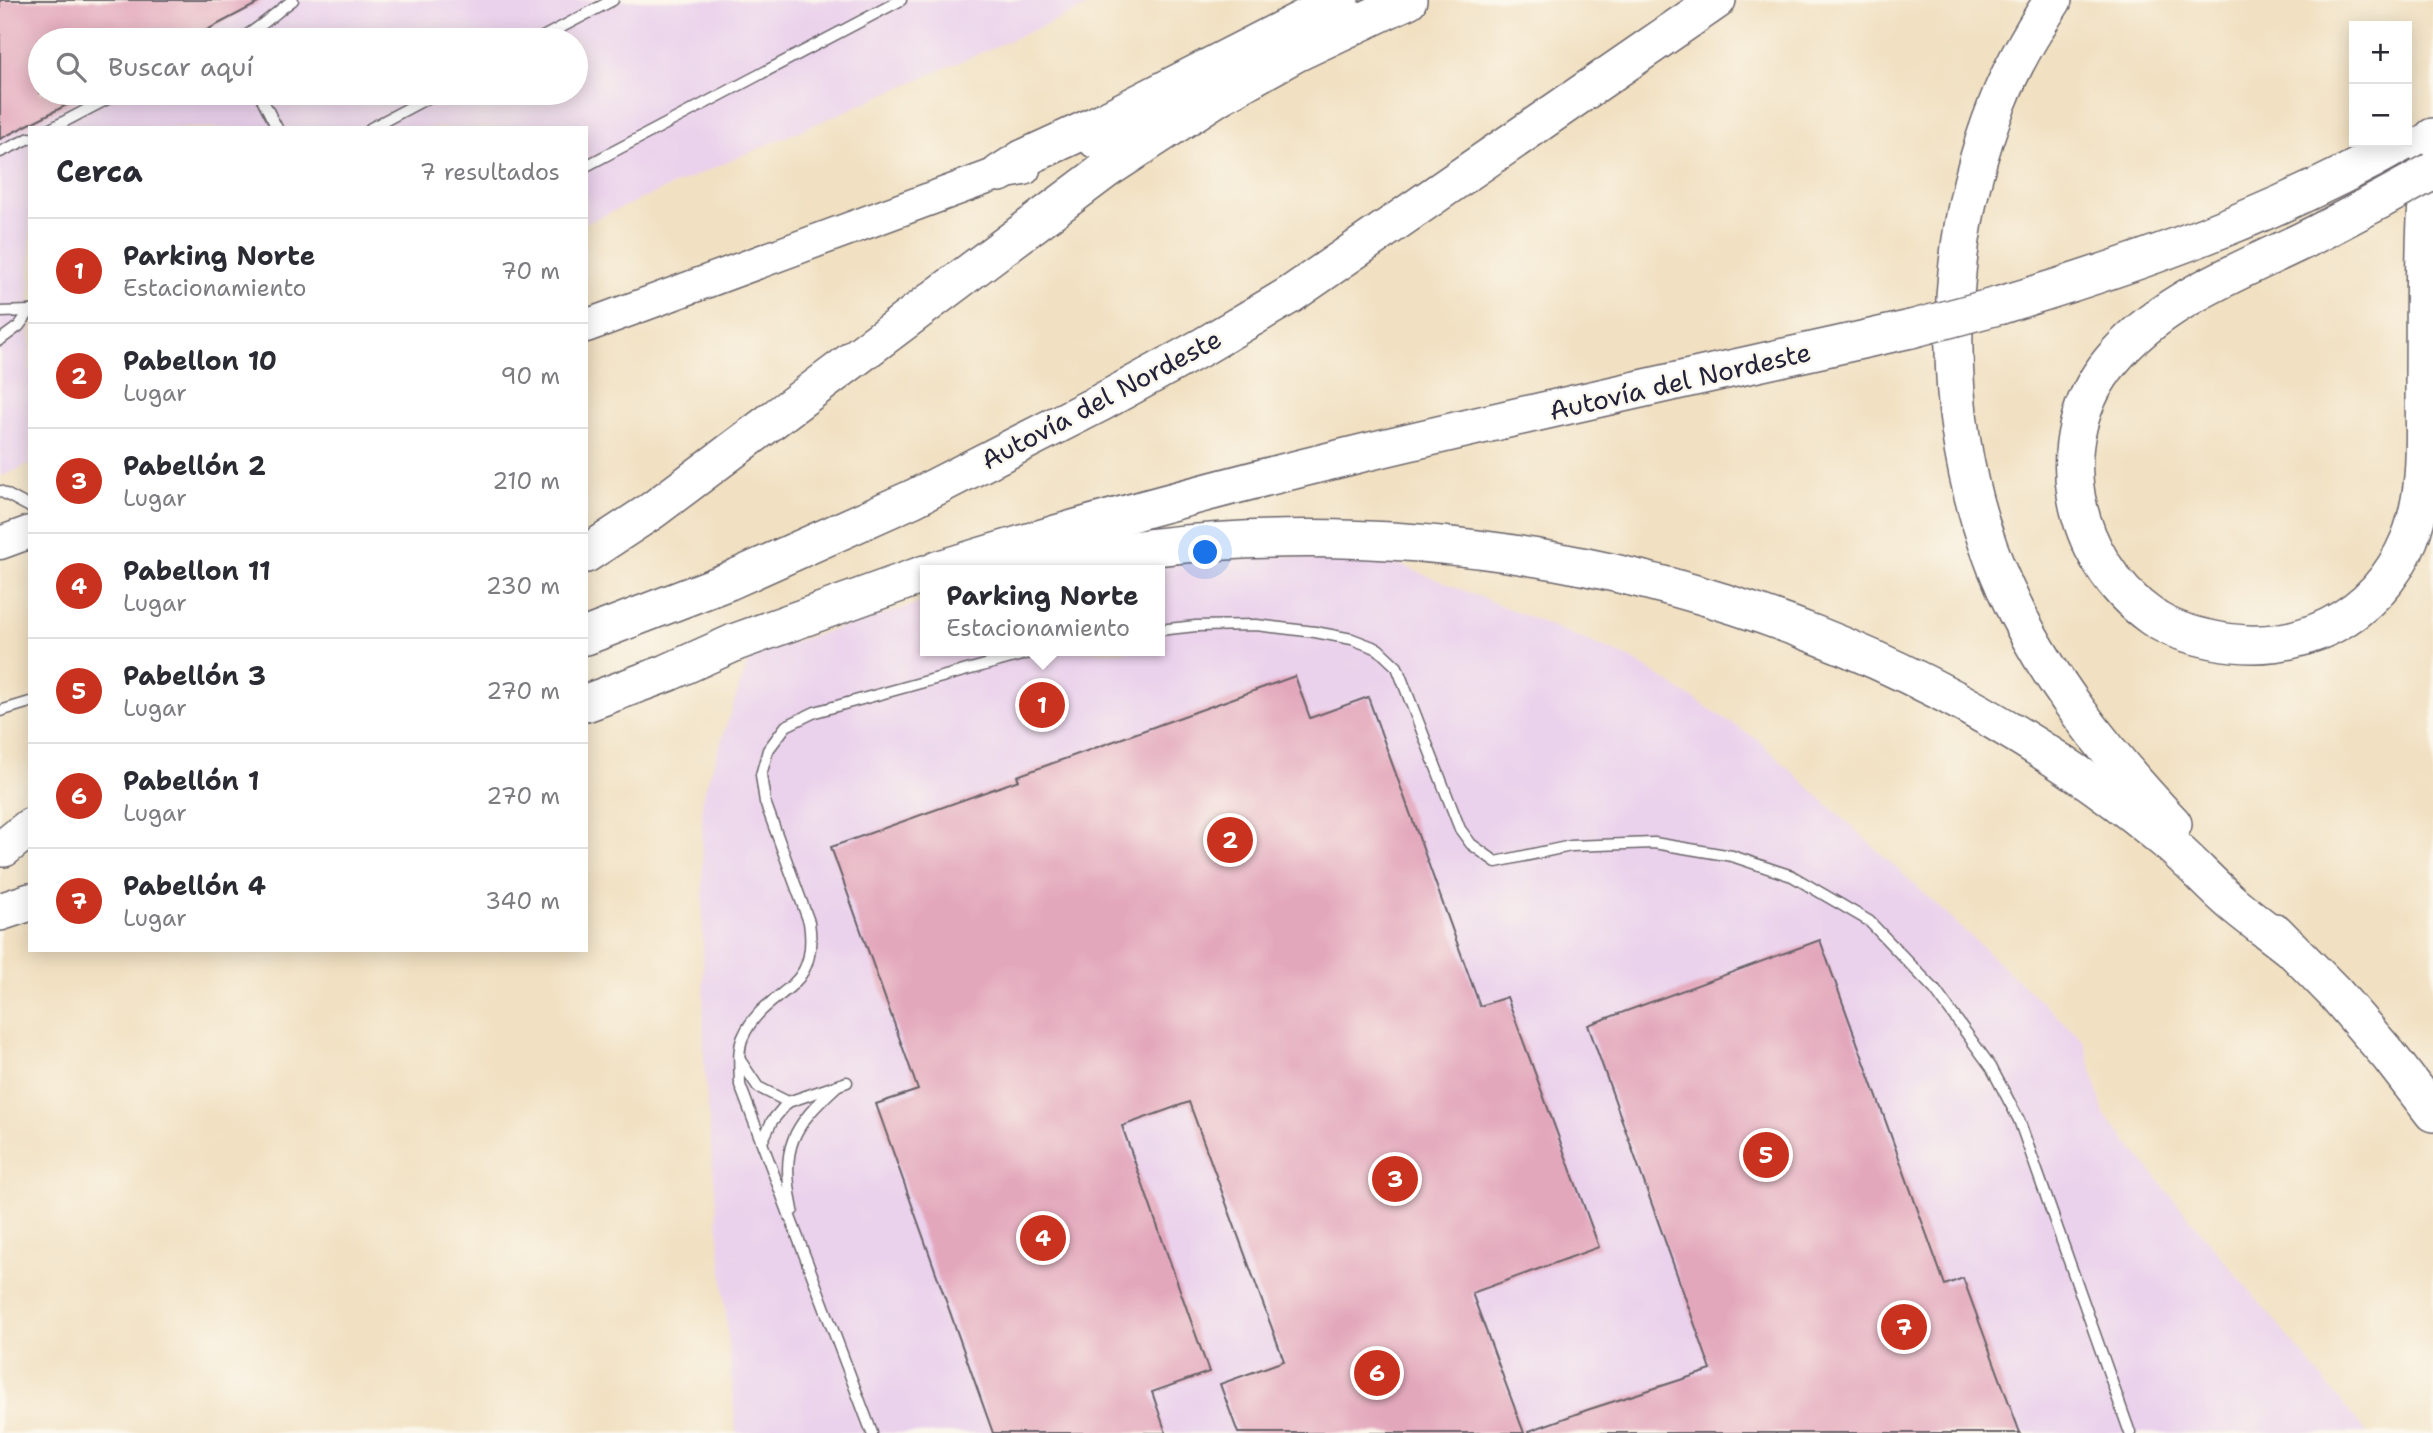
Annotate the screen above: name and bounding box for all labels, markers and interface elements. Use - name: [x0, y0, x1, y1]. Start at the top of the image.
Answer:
- map controls: [2349, 21, 2412, 147]
- button: +: [2349, 21, 2412, 84]
- search box: [28, 28, 588, 105]
- icon: search: [52, 48, 90, 86]
- text: Buscar aquí: [108, 49, 254, 84]
- button: −: [2349, 84, 2412, 147]
- text: Cerca: [56, 151, 143, 192]
- text: 7 resultados: [420, 157, 560, 187]
- text: Parking Norte: [123, 238, 315, 273]
- text: 1: [74, 256, 84, 286]
- text: 70 m: [501, 256, 560, 286]
- text: Estacionamiento: [123, 273, 307, 303]
- street label: Autovía del Nordeste: [975, 321, 1227, 477]
- street label: Autovía del Nordeste: [1546, 334, 1814, 428]
- text: Pabellon 10: [123, 343, 277, 378]
- text: 2: [71, 361, 87, 391]
- text: 90 m: [500, 361, 560, 391]
- text: Lugar: [123, 378, 187, 408]
- text: Pabellón 2: [123, 448, 266, 483]
- text: 3: [71, 466, 87, 496]
- text: 210 m: [492, 466, 560, 496]
- text: Lugar: [123, 483, 187, 513]
- your location: [1188, 535, 1222, 569]
- text: Pabellon 11: [123, 553, 271, 588]
- popup: [920, 565, 1165, 656]
- text: 4: [71, 571, 87, 601]
- text: 230 m: [486, 571, 560, 601]
- text: Parking Norte: [946, 578, 1139, 613]
- text: Lugar: [123, 588, 187, 618]
- text: Estacionamiento: [946, 613, 1130, 643]
- text: Pabellón 3: [123, 658, 266, 693]
- text: 5: [72, 676, 86, 706]
- text: 270 m: [486, 676, 560, 706]
- pin: 1: [1019, 679, 1065, 731]
- text: Lugar: [123, 693, 187, 723]
- text: Pabellón 1: [123, 763, 260, 798]
- text: 6: [71, 781, 87, 811]
- text: 270 m: [486, 781, 560, 811]
- text: Lugar: [123, 798, 187, 828]
- pin: 2: [1207, 814, 1253, 866]
- text: Pabellón 4: [123, 868, 266, 903]
- text: 7: [71, 886, 87, 916]
- text: 340 m: [485, 886, 560, 916]
- text: Lugar: [123, 903, 187, 933]
- pin: 5: [1743, 1129, 1789, 1181]
- pin: 3: [1372, 1153, 1418, 1205]
- pin: 4: [1020, 1212, 1066, 1264]
- pin: 7: [1881, 1301, 1927, 1353]
- pin: 6: [1354, 1347, 1400, 1399]

